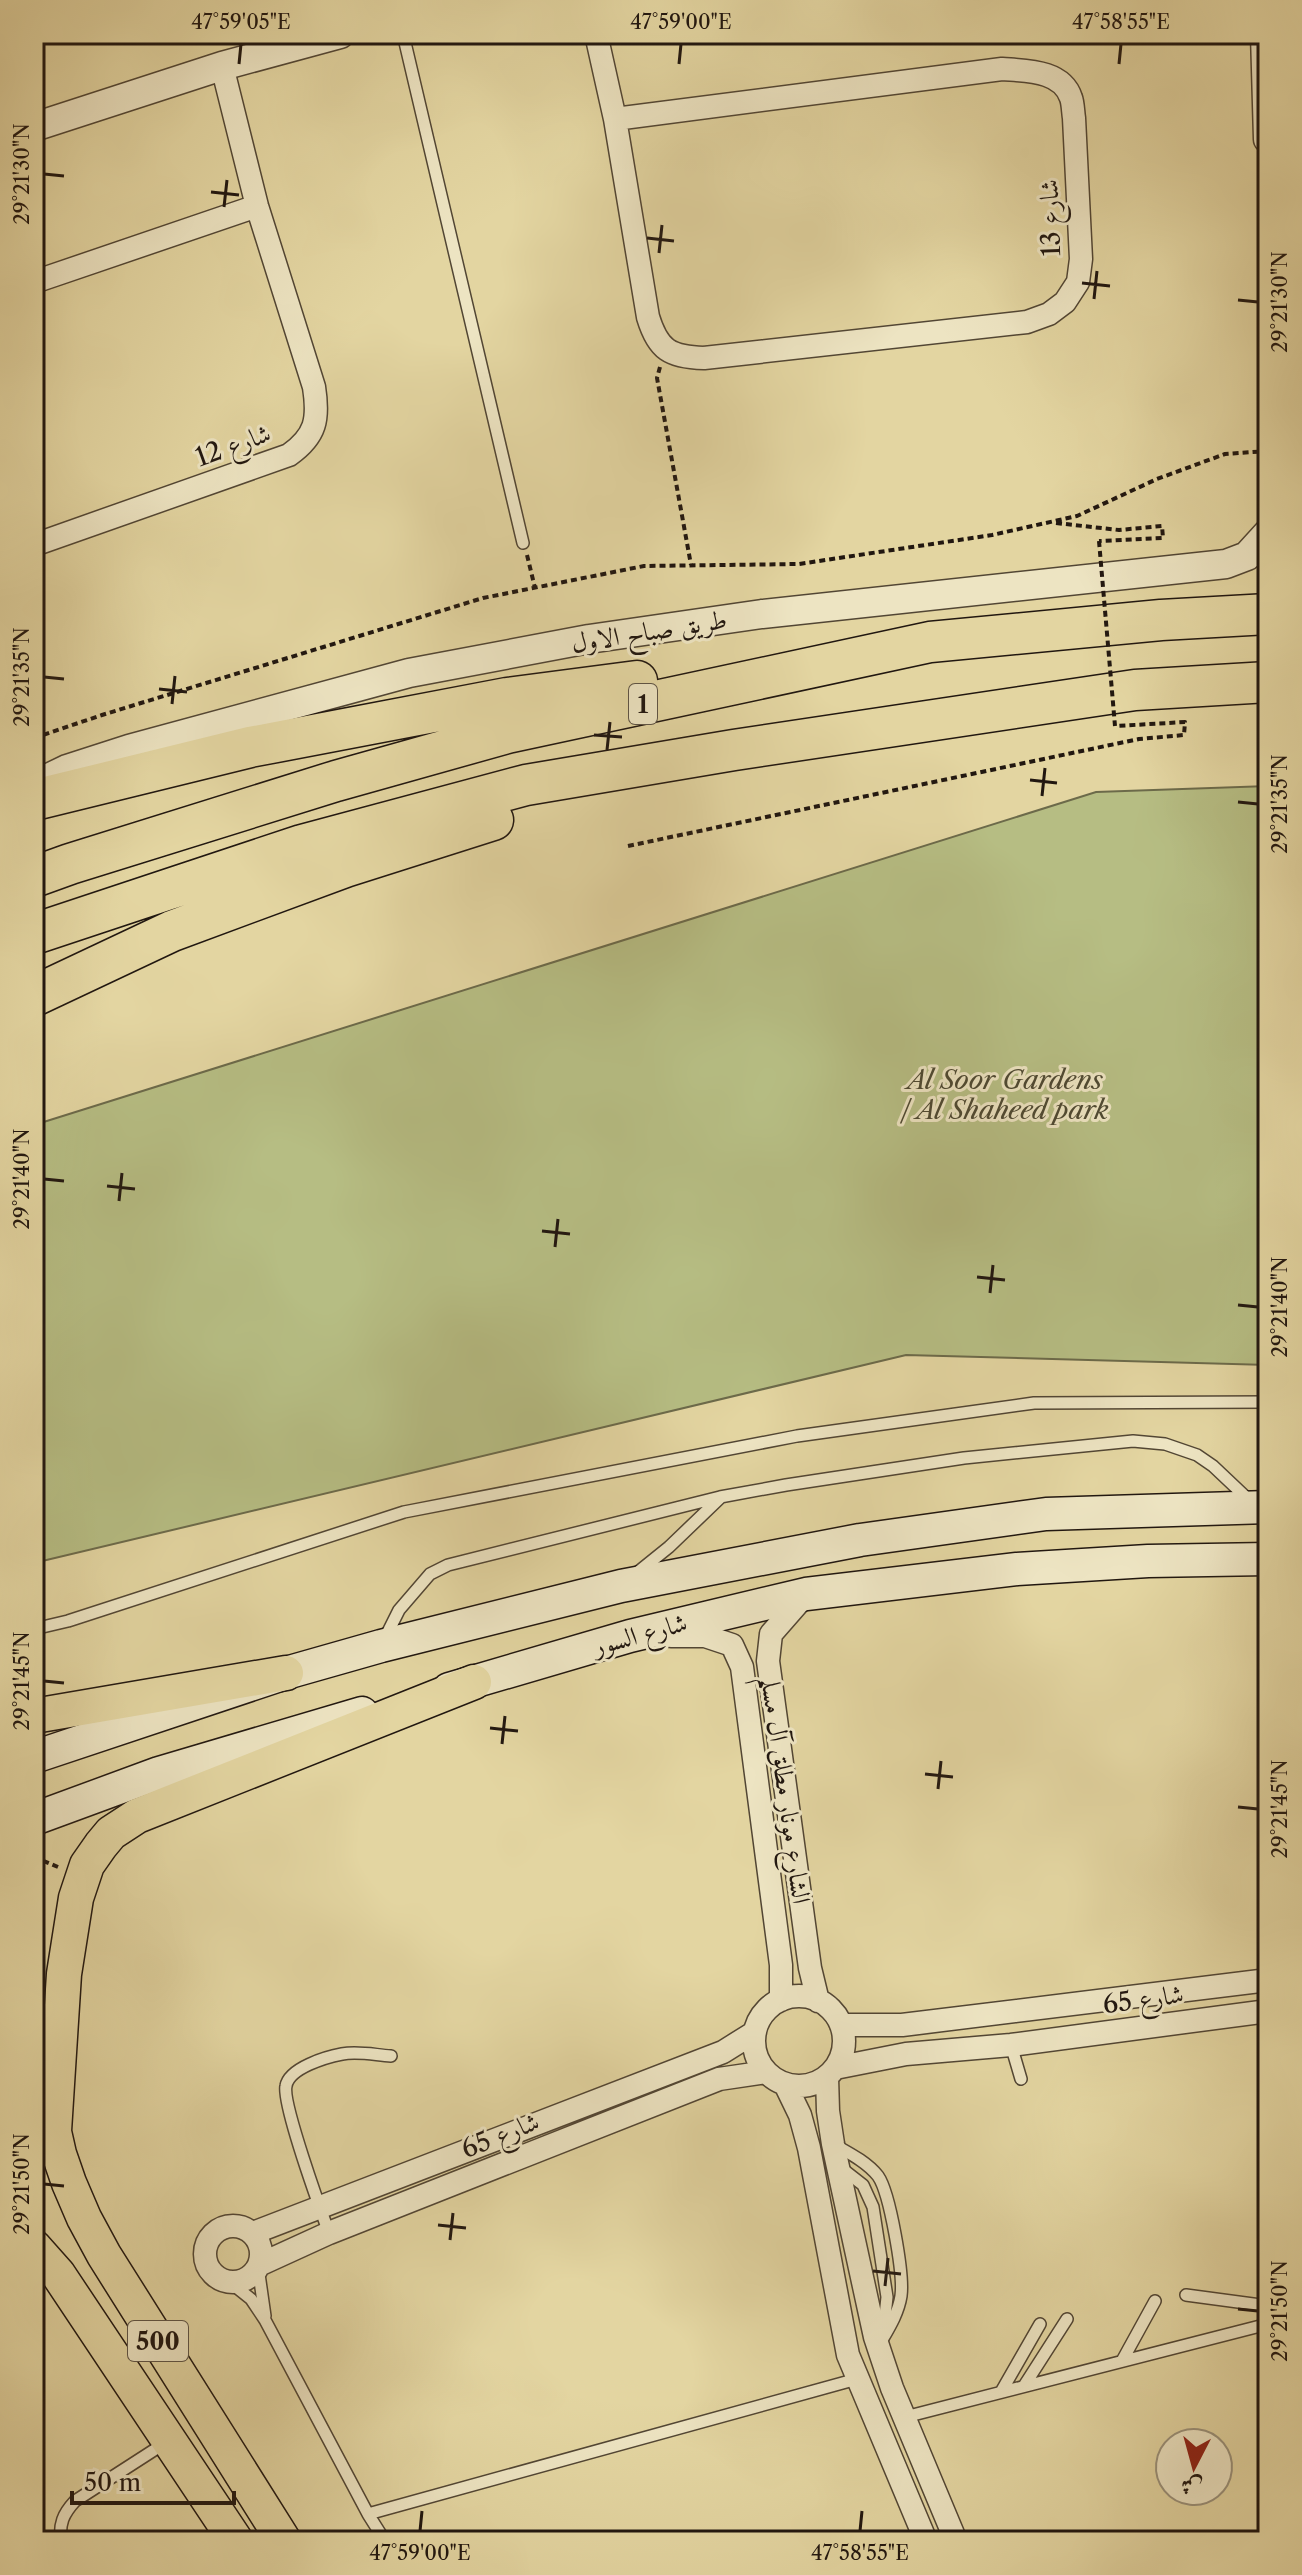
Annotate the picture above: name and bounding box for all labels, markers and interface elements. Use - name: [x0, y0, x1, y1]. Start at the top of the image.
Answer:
- text: 47°59'05"E: [191, 10, 291, 34]
- text: 47°59'00"E: [630, 10, 732, 34]
- text: 47°58'55"E: [1072, 10, 1170, 34]
- text: 29°21'30"N: [10, 123, 34, 225]
- street label: شارع 13: [1033, 179, 1073, 257]
- text: 29°21'30"N: [1268, 251, 1292, 353]
- street label: شارع 12: [191, 417, 277, 479]
- street label: طريق صباح الاول: [569, 603, 731, 667]
- text: 29°21'35"N: [10, 627, 34, 727]
- road number: 1: [629, 684, 657, 724]
- text: 29°21'35"N: [1268, 754, 1292, 854]
- park label: Al Soor Gardens | Al Shaheed park: [899, 1064, 1109, 1126]
- text: 29°21'40"N: [10, 1128, 34, 1230]
- text: 29°21'40"N: [1268, 1256, 1292, 1358]
- street label: شارع السور: [586, 1606, 692, 1668]
- text: 29°21'45"N: [10, 1631, 34, 1731]
- street label: الشارع مونار مطلق آل مسلم: [744, 1674, 818, 1907]
- text: 29°21'45"N: [1268, 1759, 1292, 1859]
- street label: شارع 65: [1100, 1977, 1186, 2026]
- street label: شارع 65: [456, 2105, 546, 2171]
- text: 29°21'50"N: [10, 2133, 34, 2235]
- text: 29°21'50"N: [1268, 2260, 1292, 2362]
- road number: 500: [128, 2321, 188, 2361]
- north arrow: [1154, 2427, 1234, 2507]
- scale bar: [72, 2455, 234, 2505]
- text: 50 m: [84, 2468, 141, 2497]
- text: ش: [1180, 2472, 1204, 2501]
- text: 47°59'00"E: [369, 2541, 471, 2565]
- text: 47°58'55"E: [811, 2541, 909, 2565]

